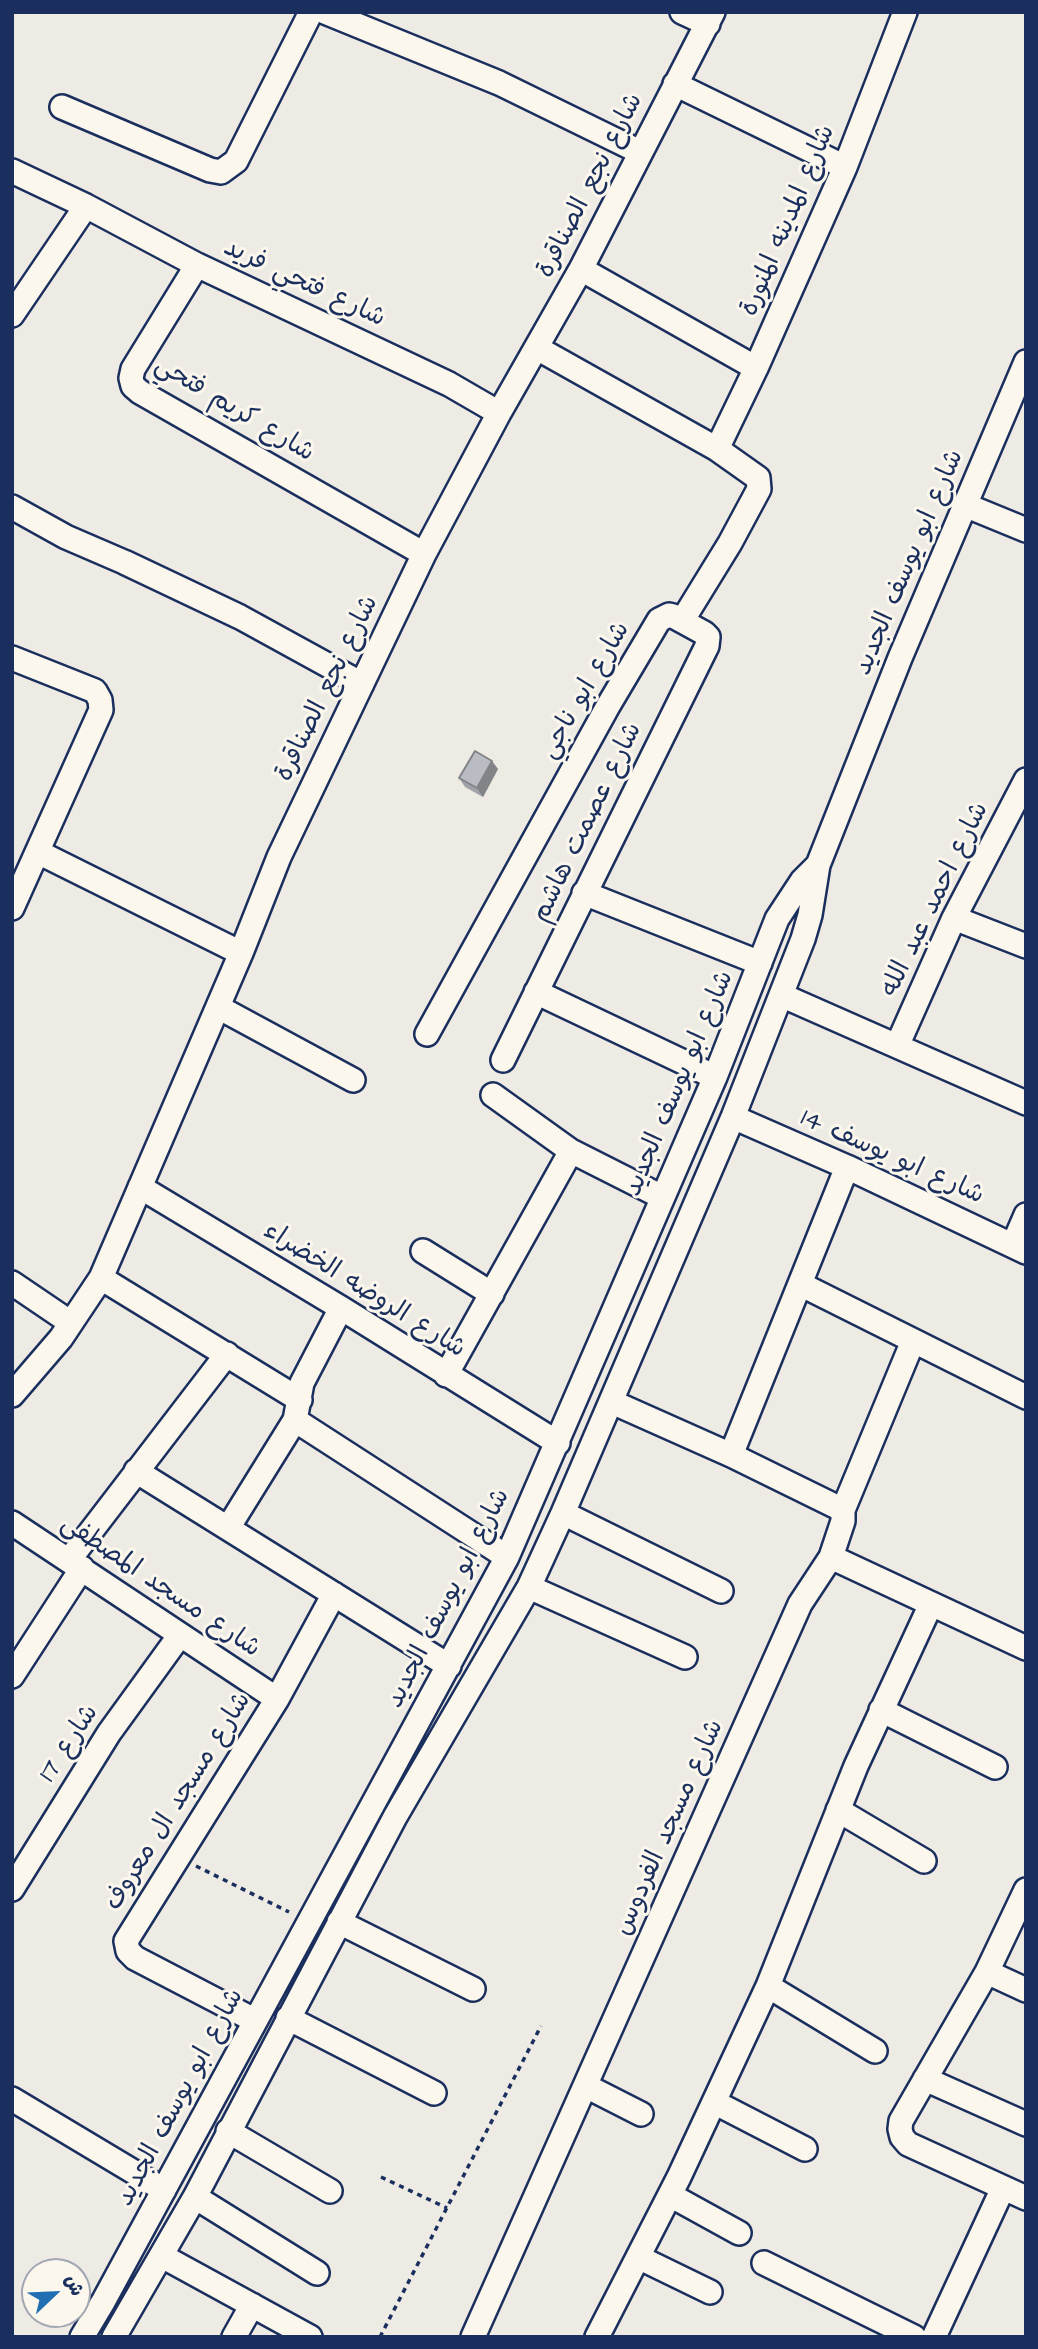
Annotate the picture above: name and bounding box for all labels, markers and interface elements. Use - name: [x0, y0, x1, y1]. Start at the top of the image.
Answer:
- street label: شارع نجع الصناقرة: [531, 88, 651, 284]
- street label: شارع المدينه المنورة: [735, 121, 843, 321]
- street label: شارع فتحي فريد: [218, 233, 390, 335]
- street label: شارع كريم فتحي: [149, 350, 319, 470]
- street label: شارع ابو يوسف الجديد: [848, 445, 972, 681]
- street label: شارع نجع الصناقرة: [269, 591, 387, 787]
- street label: شارع ابو ناجي: [534, 617, 638, 765]
- street label: شارع عصمت هاشم: [526, 718, 650, 928]
- street label: شارع احمد عبد الله: [875, 798, 997, 1002]
- street label: شارع ابو يوسف الجديد: [618, 966, 742, 1202]
- street label: شارع ابو يوسف 14: [795, 1104, 989, 1212]
- street label: شارع الروضه الخضراء: [257, 1216, 471, 1366]
- street label: شارع ابو يوسف الجديد: [380, 1484, 518, 1714]
- street label: شارع مسجد المصطفى: [54, 1509, 266, 1665]
- street label: شارع مسجد ال معروف: [99, 1687, 259, 1917]
- street label: شارع 17: [33, 1699, 107, 1789]
- street label: شارع مسجد الفردوس: [608, 1715, 732, 1941]
- street label: شارع ابو يوسف الجديد: [110, 1984, 252, 2212]
- north arrow: [21, 2258, 91, 2328]
- text: ش: [57, 2270, 90, 2300]

